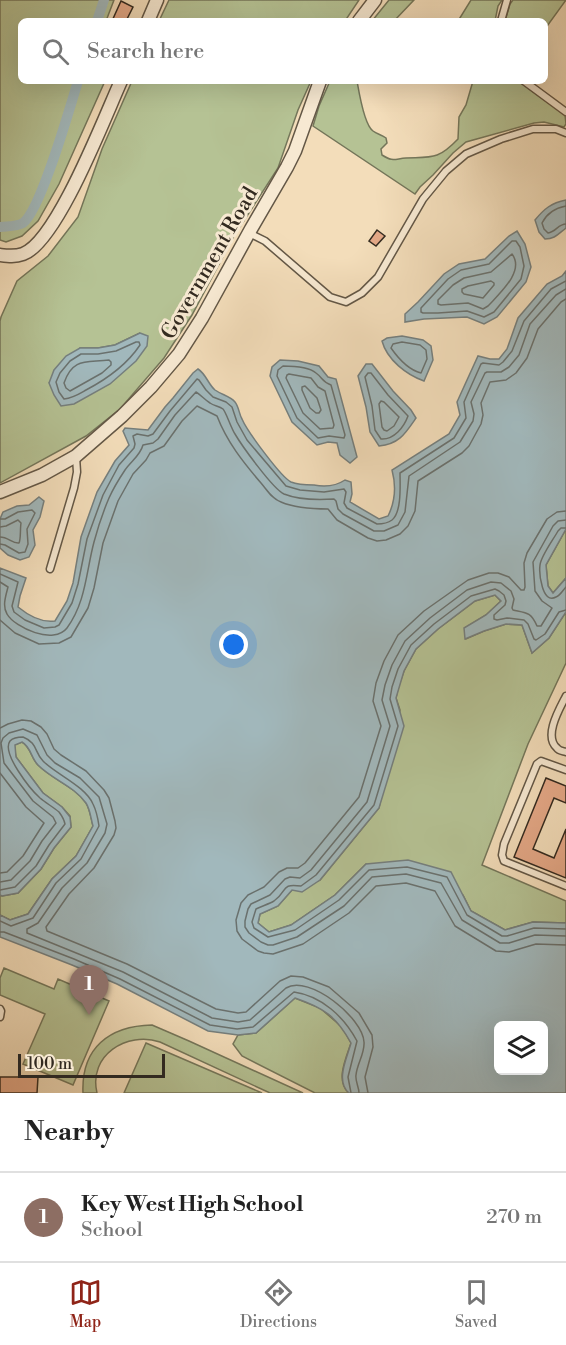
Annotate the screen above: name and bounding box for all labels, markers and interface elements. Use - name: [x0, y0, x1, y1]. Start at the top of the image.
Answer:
- search box: [18, 18, 548, 84]
- icon: search: [39, 35, 72, 68]
- text: Search here: [87, 38, 204, 65]
- street label: Government Road: [156, 183, 264, 344]
- your location: [219, 630, 248, 659]
- pin: 1: [70, 966, 109, 1015]
- map controls: [494, 1021, 548, 1075]
- button: layers: [494, 1021, 548, 1075]
- scale bar: [18, 1051, 165, 1078]
- text: 100 m: [27, 1054, 72, 1074]
- text: Nearby: [24, 1116, 114, 1148]
- text: Key West High School: [81, 1191, 304, 1218]
- text: 1: [39, 1205, 48, 1230]
- text: 270 m: [486, 1205, 542, 1230]
- text: School: [81, 1218, 143, 1243]
- tab: Map: [69, 1276, 102, 1332]
- tab: Directions: [240, 1276, 317, 1332]
- tab: Saved: [455, 1276, 497, 1332]

